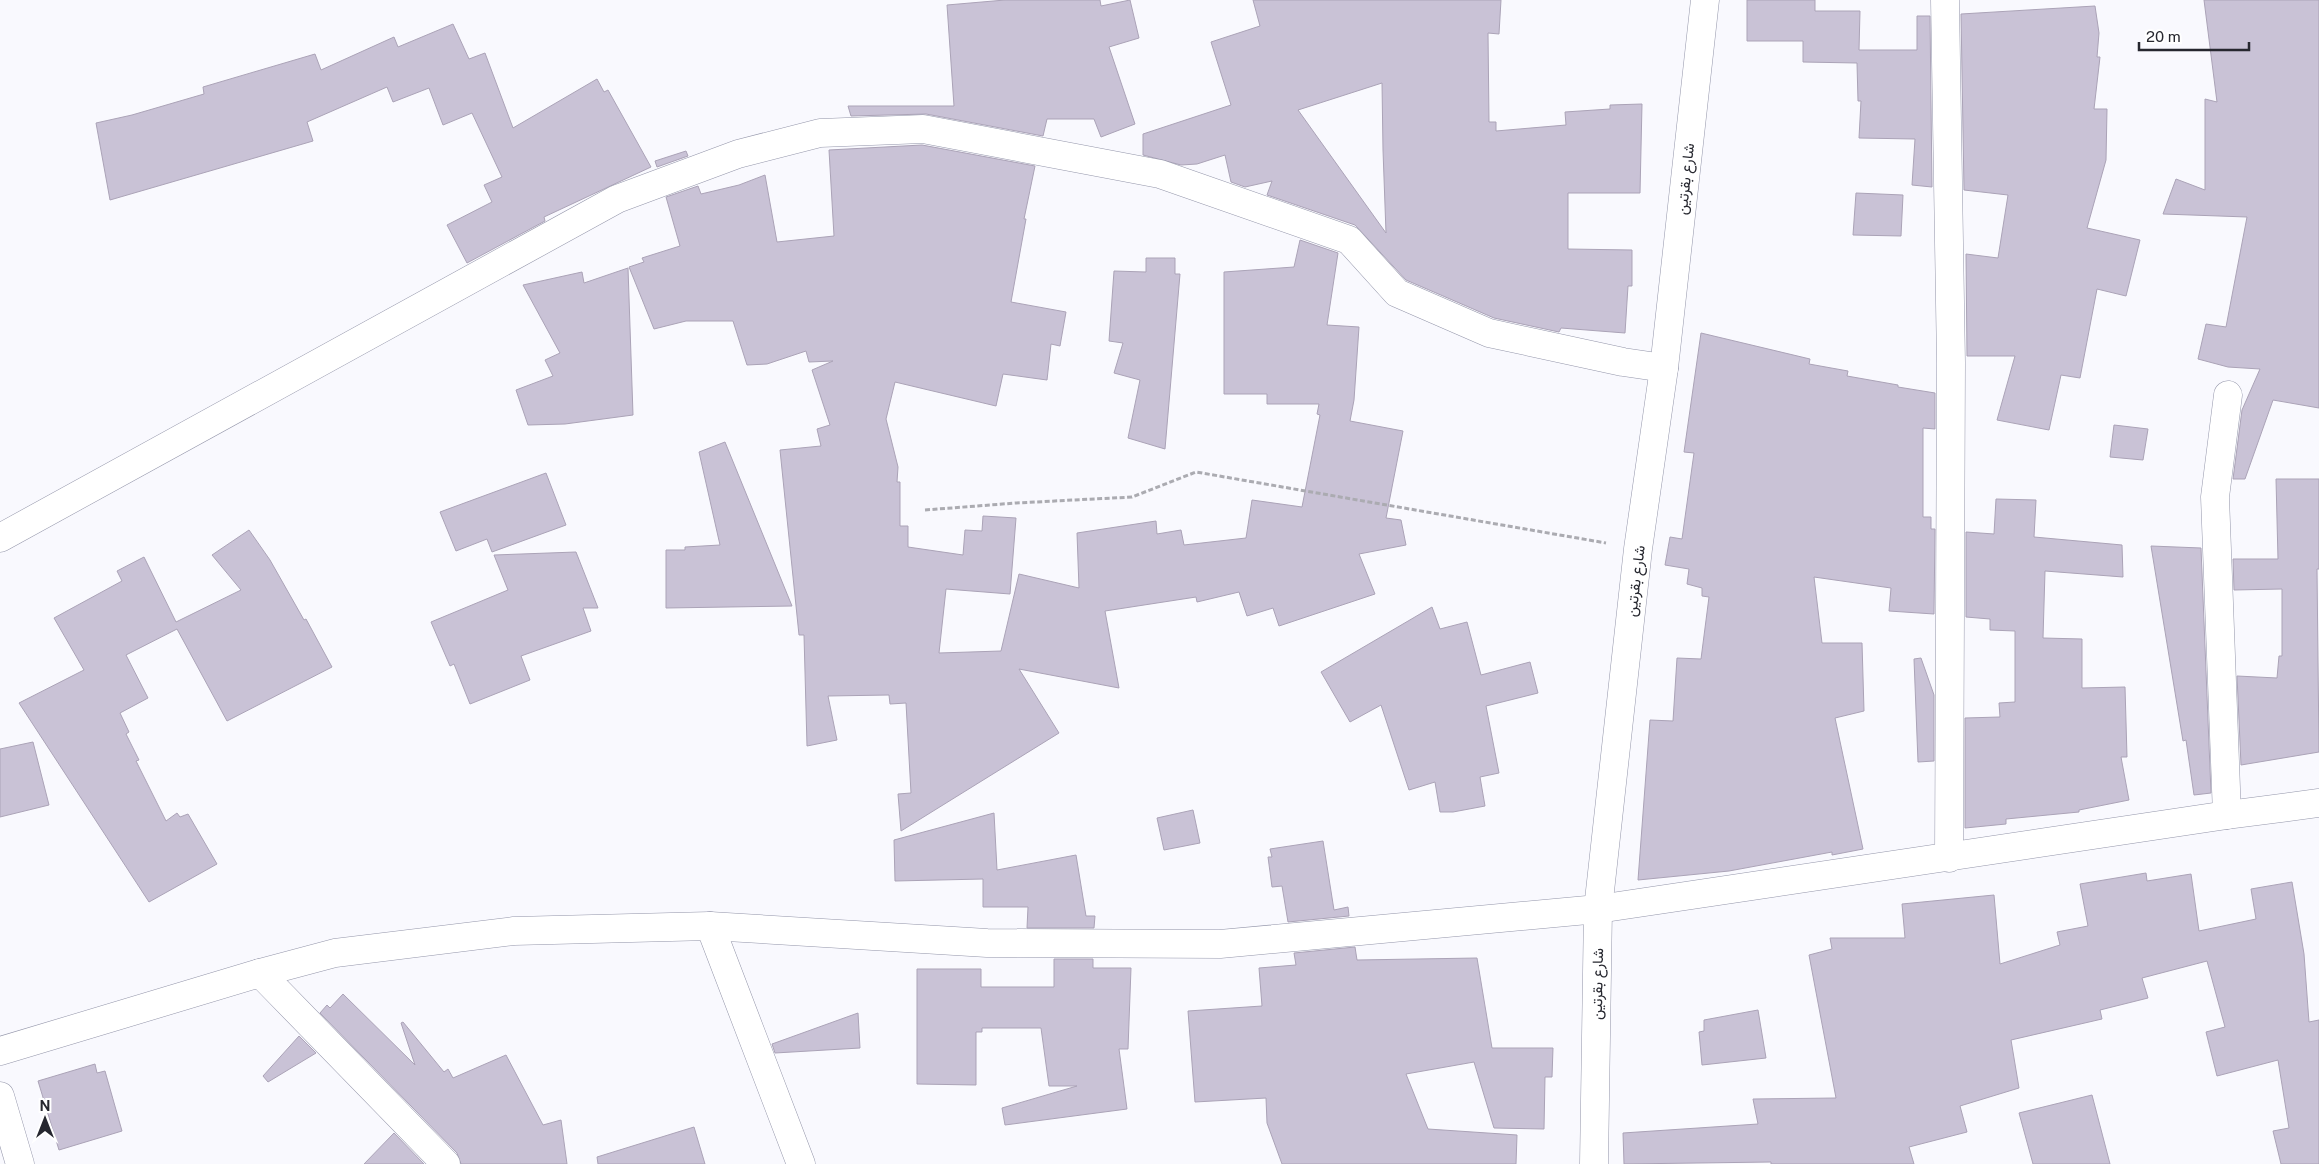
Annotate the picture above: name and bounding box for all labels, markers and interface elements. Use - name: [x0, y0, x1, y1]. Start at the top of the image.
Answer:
- scale bar: [2139, 20, 2249, 52]
- text: 20 m: [2146, 28, 2181, 45]
- street label: شارع بقرتين: [1673, 142, 1700, 216]
- street label: شارع بقرتين: [1622, 544, 1651, 618]
- street label: شارع بقرتين: [1588, 948, 1609, 1020]
- north arrow: [20, 1094, 70, 1144]
- text: N: [40, 1098, 50, 1114]

